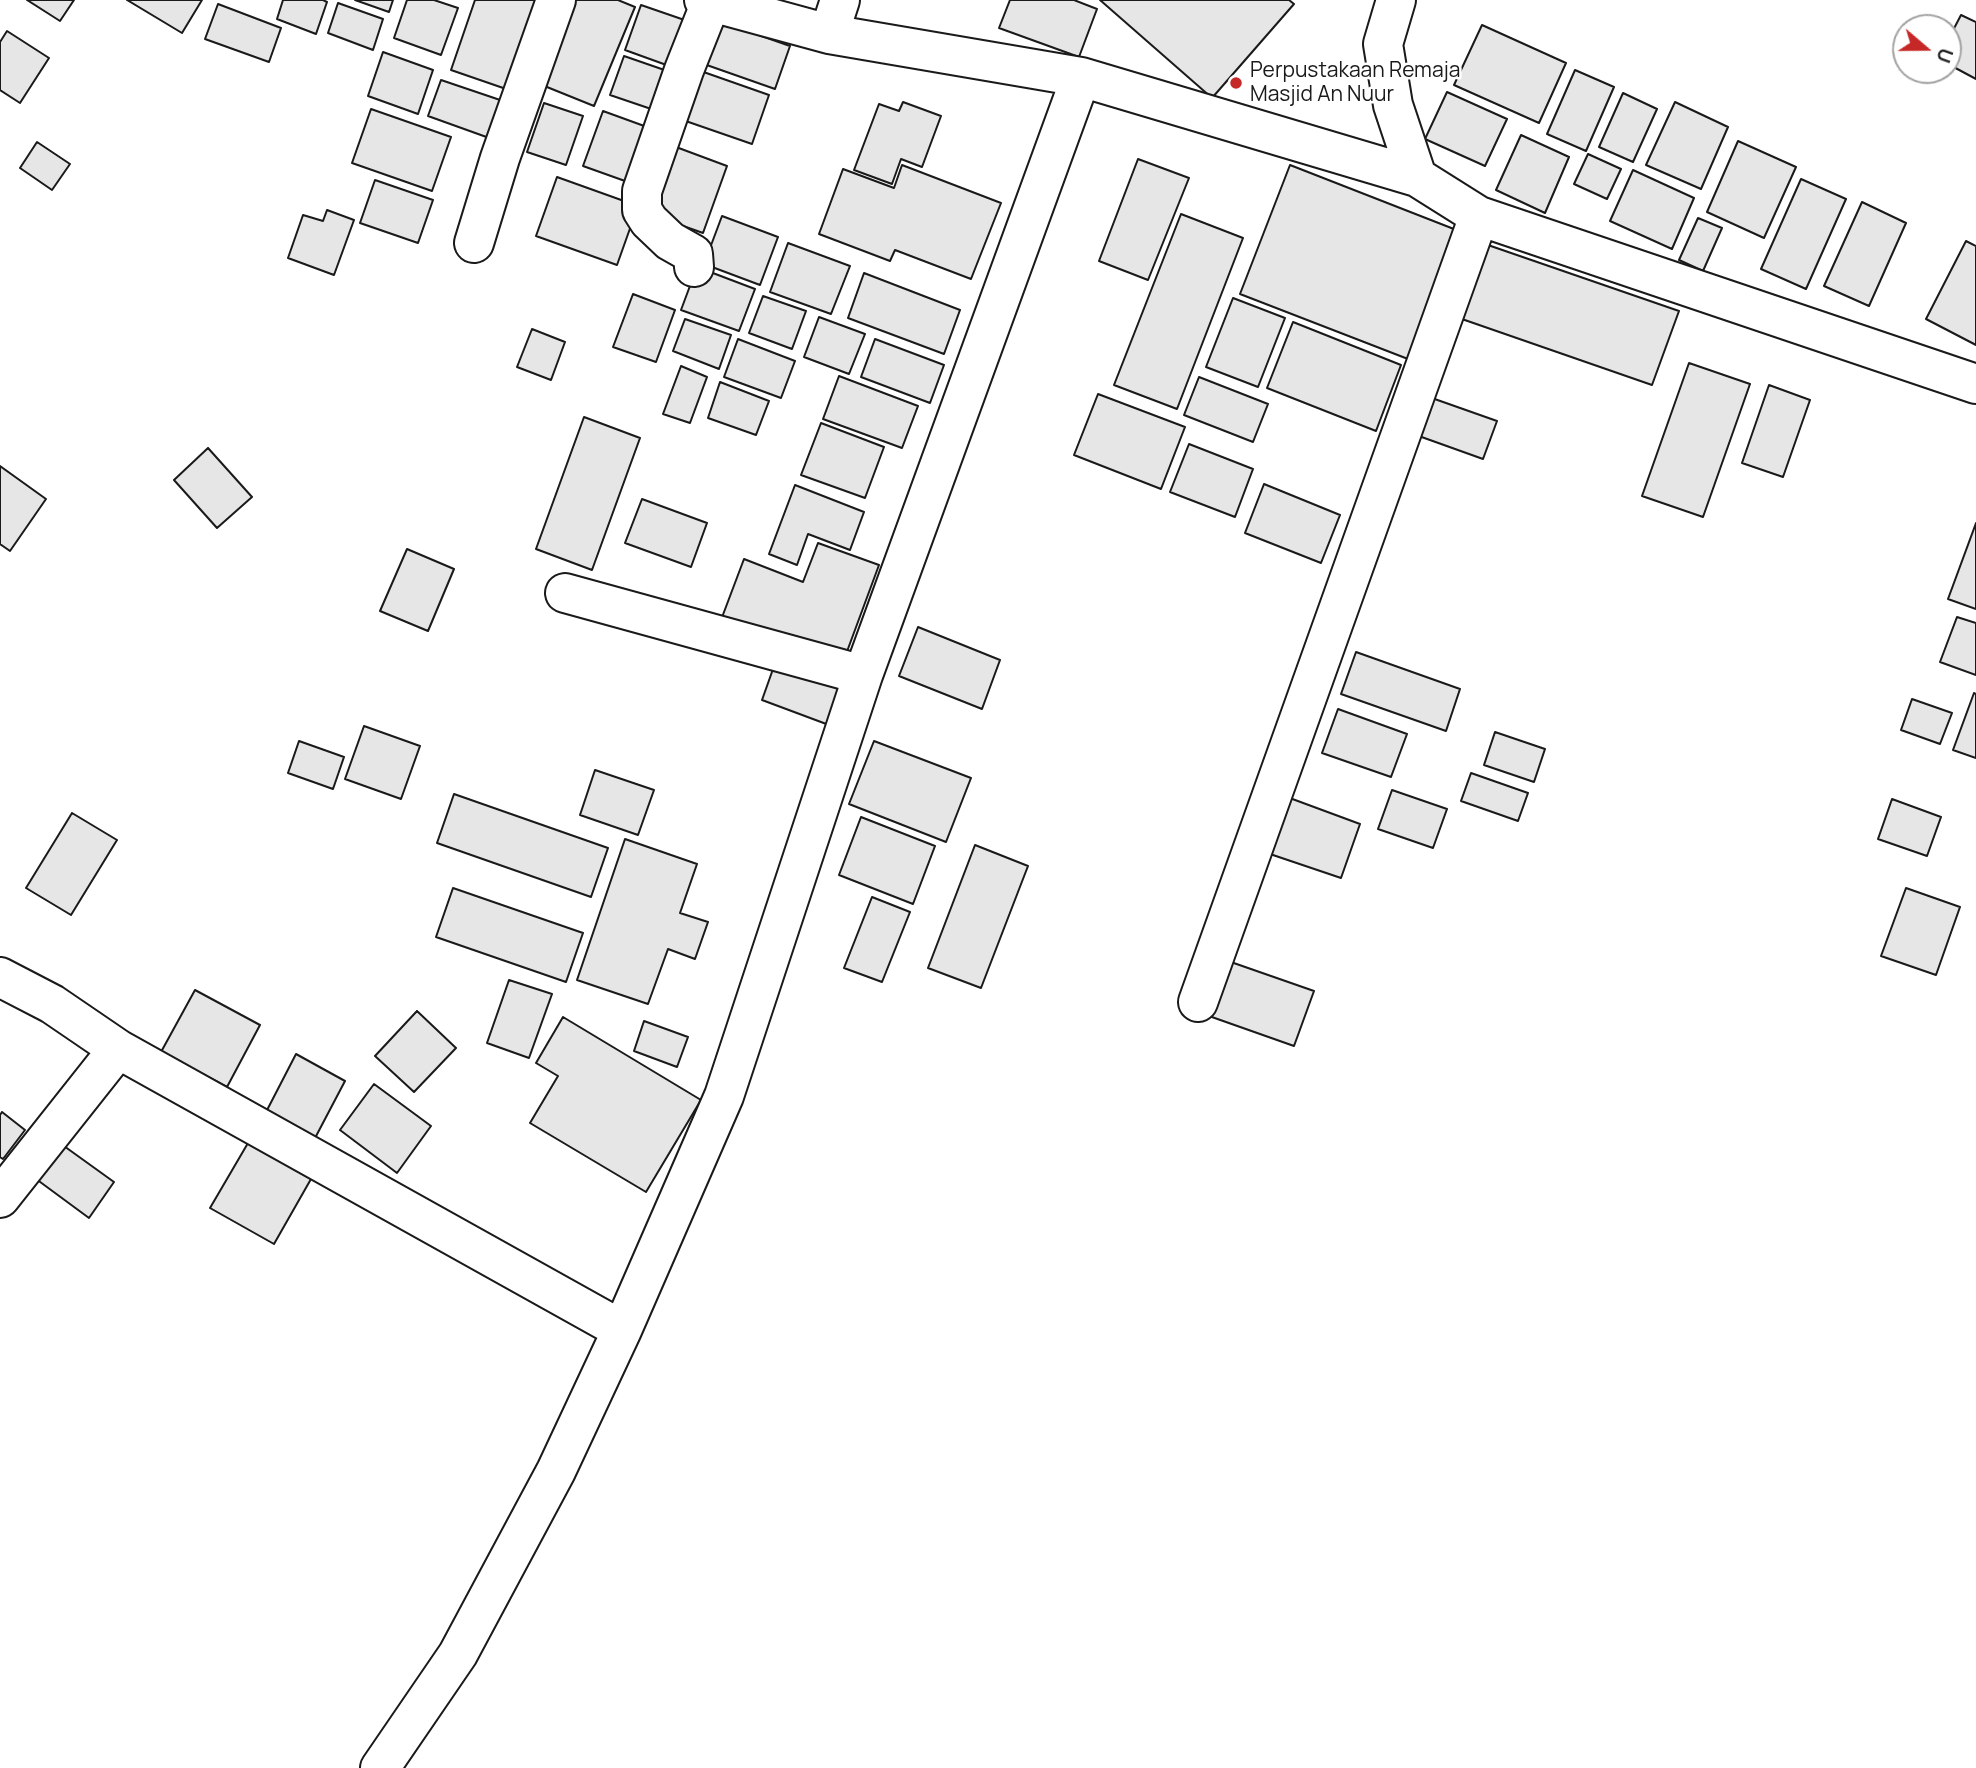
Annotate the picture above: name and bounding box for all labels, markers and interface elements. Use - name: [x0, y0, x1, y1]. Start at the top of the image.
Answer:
- north arrow: [1892, 14, 1962, 84]
- text: U: [1930, 45, 1959, 66]
- place label: Perpustakaan Remaja Masjid An Nuur: [1250, 58, 1460, 108]
- marker: Perpustakaan Remaja Masjid An Nuur: [1228, 75, 1244, 91]

